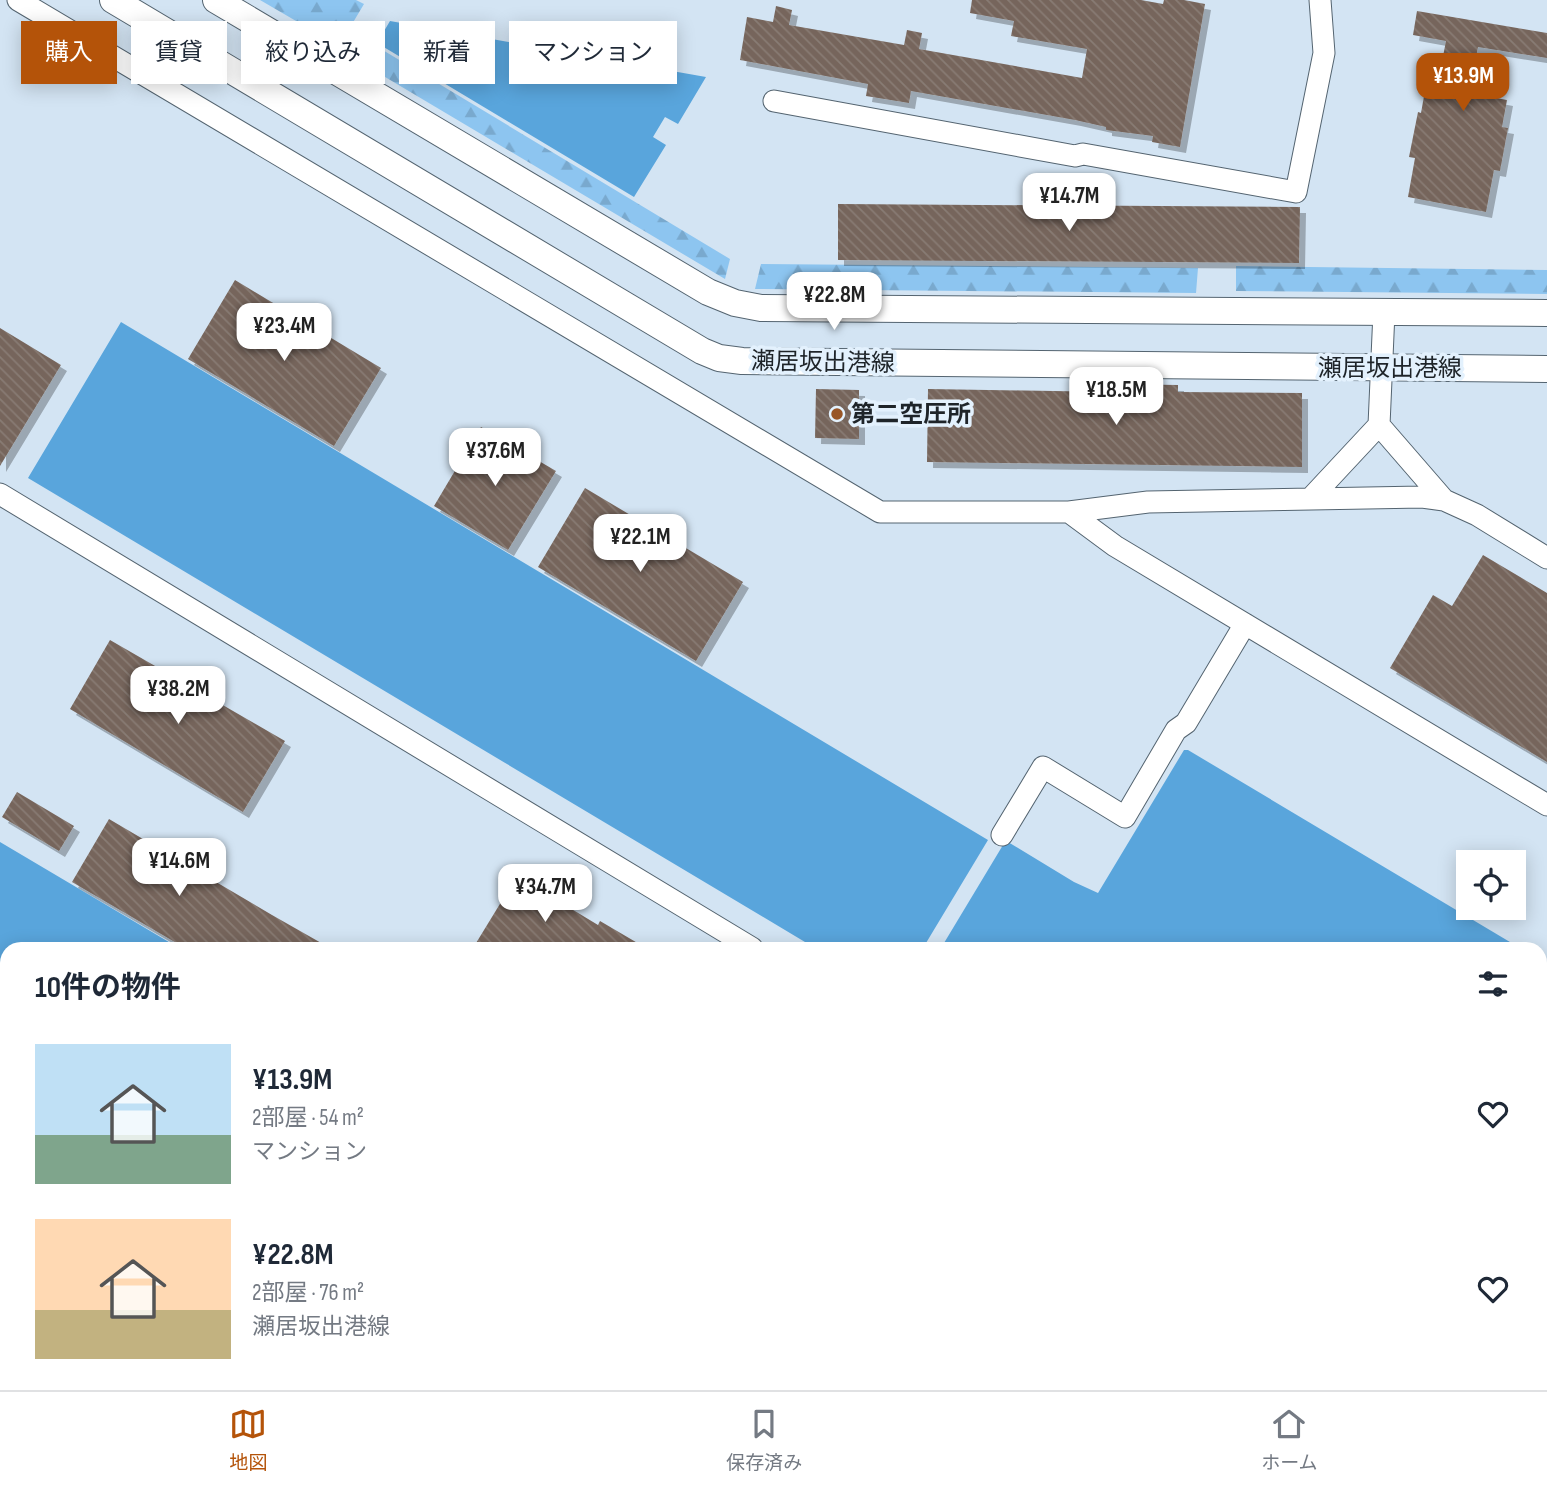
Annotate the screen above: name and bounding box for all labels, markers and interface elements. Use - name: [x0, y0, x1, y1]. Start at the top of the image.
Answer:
- chip: 購入: [21, 21, 117, 84]
- chip: 賃貸: [131, 21, 227, 84]
- chip: 絞り込み: [241, 21, 385, 84]
- chip: 新着: [399, 21, 495, 84]
- chip: マンション: [509, 21, 677, 84]
- pin: ¥13.9M: [1406, 54, 1520, 113]
- text: ¥13.9M: [1432, 62, 1494, 90]
- pin: ¥14.7M: [1012, 174, 1126, 233]
- text: ¥14.7M: [1039, 182, 1099, 210]
- pin: ¥22.8M: [777, 272, 891, 332]
- text: ¥22.8M: [803, 281, 865, 309]
- pin: ¥23.4M: [227, 304, 341, 363]
- text: ¥23.4M: [253, 312, 315, 340]
- street label: 瀬居坂出港線: [751, 347, 895, 378]
- street label: 瀬居坂出港線: [1318, 354, 1462, 383]
- pin: ¥18.5M: [1059, 368, 1173, 427]
- text: ¥18.5M: [1085, 376, 1147, 404]
- place label: 第二空圧所: [851, 400, 971, 429]
- marker: 第二空圧所: [829, 406, 845, 422]
- pin: ¥37.6M: [438, 428, 552, 488]
- text: ¥37.6M: [465, 437, 525, 465]
- pin: ¥22.1M: [583, 514, 697, 574]
- text: ¥22.1M: [610, 523, 670, 551]
- pin: ¥38.2M: [121, 666, 235, 726]
- text: ¥38.2M: [146, 675, 210, 703]
- pin: ¥14.6M: [122, 838, 236, 898]
- text: ¥14.6M: [148, 847, 210, 875]
- map controls: [1456, 850, 1526, 920]
- button: locate: [1456, 850, 1526, 920]
- pin: ¥34.7M: [488, 864, 602, 924]
- text: ¥34.7M: [514, 873, 576, 901]
- icon: filters: [1474, 965, 1512, 1003]
- text: 10件の物件: [35, 970, 181, 1006]
- text: ¥13.9M: [252, 1062, 332, 1098]
- icon: home: [91, 1072, 175, 1156]
- icon: heart: [1474, 1095, 1512, 1133]
- text: 2部屋 · 54 m²: [252, 1104, 364, 1132]
- text: マンション: [252, 1138, 367, 1166]
- text: ¥22.8M: [252, 1237, 334, 1273]
- icon: home: [91, 1247, 175, 1331]
- icon: heart: [1474, 1270, 1512, 1308]
- text: 2部屋 · 76 m²: [252, 1279, 364, 1307]
- text: 瀬居坂出港線: [252, 1313, 390, 1341]
- tab: 地図: [229, 1405, 267, 1475]
- tab: 保存済み: [726, 1405, 802, 1475]
- tab: ホーム: [1261, 1405, 1318, 1475]

